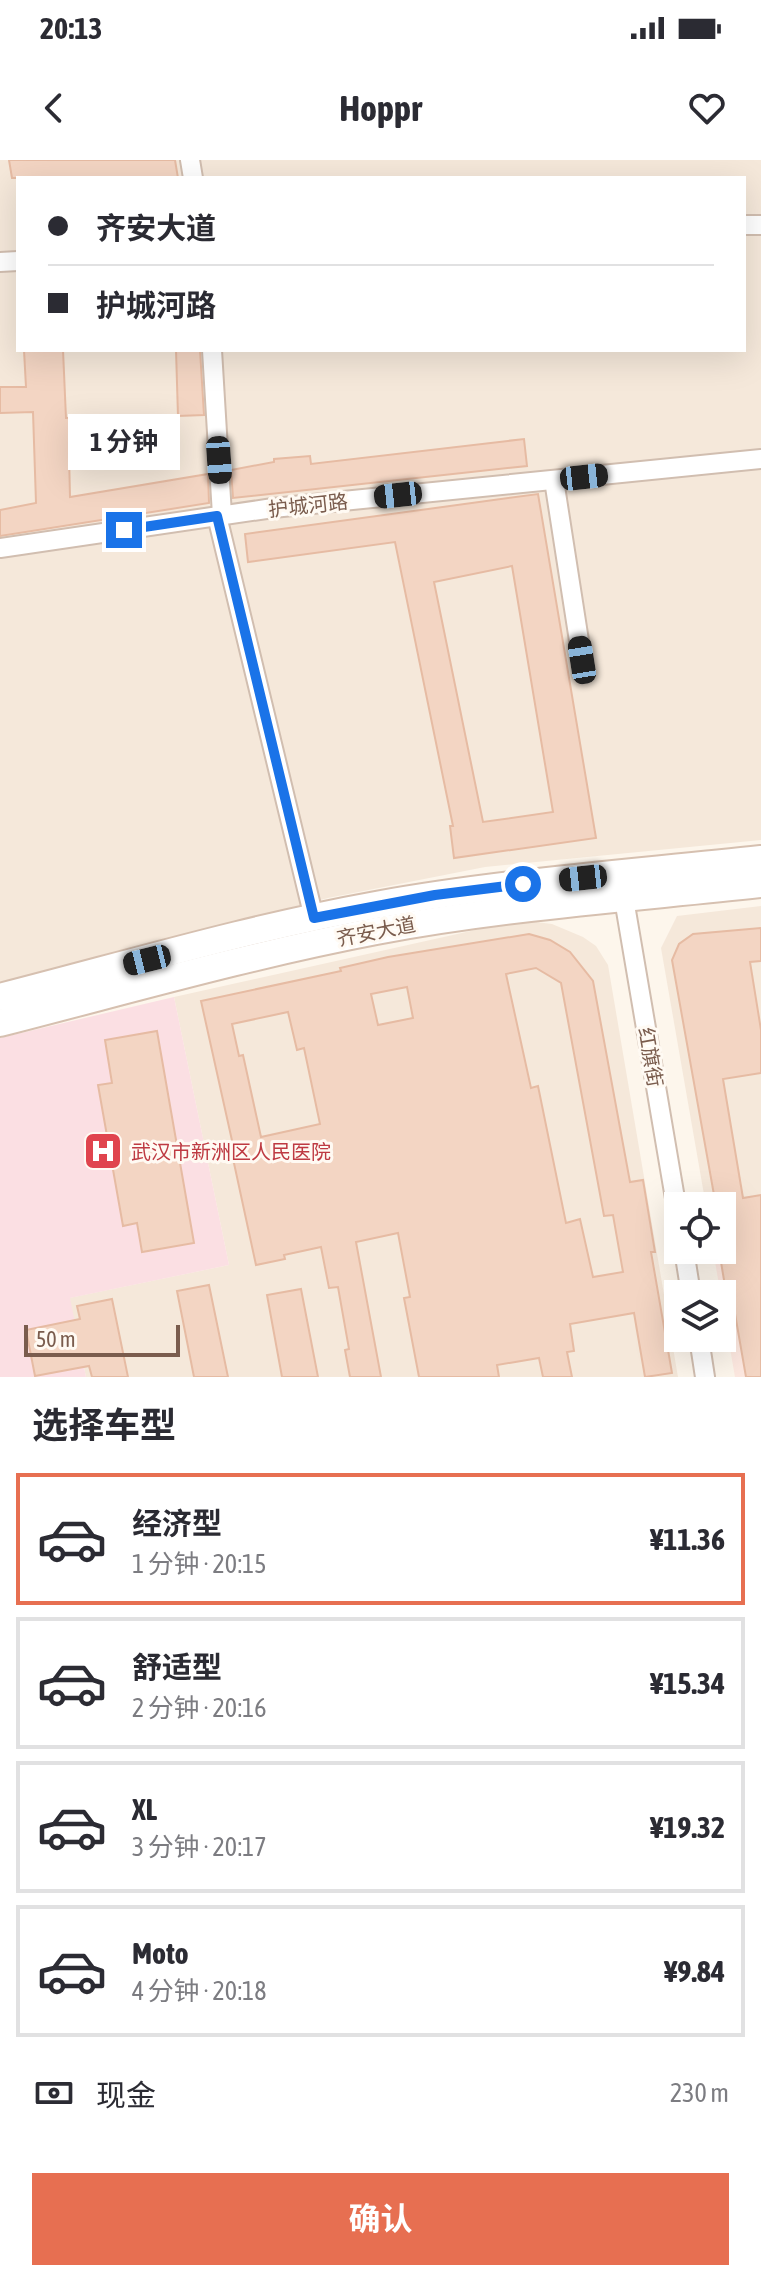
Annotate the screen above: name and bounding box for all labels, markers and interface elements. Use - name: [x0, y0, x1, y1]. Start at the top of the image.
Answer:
- text: 20:13: [40, 11, 102, 45]
- icon: back: [32, 86, 76, 130]
- icon: heart: [685, 86, 729, 130]
- text: Hoppr: [339, 87, 422, 129]
- text: 齐安大道: [96, 211, 216, 245]
- text: 护城河路: [96, 288, 216, 322]
- callout: 1 分钟: [68, 414, 180, 470]
- text: 1 分钟: [90, 427, 158, 457]
- car: [205, 435, 233, 485]
- car: [559, 463, 609, 491]
- car: [373, 481, 423, 509]
- street label: 护城河路: [267, 489, 349, 521]
- route end: [106, 512, 142, 548]
- car: [566, 634, 598, 686]
- car: [558, 864, 608, 892]
- route start: [505, 866, 541, 902]
- street label: 齐安大道: [335, 912, 417, 950]
- car: [121, 943, 173, 977]
- street label: 红旗街: [634, 1025, 668, 1089]
- hospital icon: 武汉市新洲区人民医院: [82, 1130, 124, 1172]
- place label: 武汉市新洲区人民医院: [131, 1140, 331, 1163]
- map controls: [664, 1192, 736, 1352]
- button: locate: [664, 1192, 736, 1264]
- button: layers: [664, 1280, 736, 1352]
- scale bar: [24, 1321, 180, 1357]
- text: 50 m: [36, 1326, 76, 1352]
- text: 选择车型: [32, 1404, 176, 1446]
- icon: car: [36, 1503, 108, 1575]
- text: 经济型: [132, 1506, 222, 1540]
- text: ¥11.36: [650, 1522, 725, 1556]
- text: 1 分钟 · 20:15: [132, 1549, 267, 1579]
- icon: car: [36, 1647, 108, 1719]
- text: 舒适型: [132, 1650, 222, 1684]
- text: ¥15.34: [650, 1666, 725, 1700]
- text: 2 分钟 · 20:16: [132, 1693, 267, 1723]
- icon: car: [36, 1791, 108, 1863]
- text: XL: [132, 1792, 157, 1826]
- text: ¥19.32: [650, 1810, 725, 1844]
- text: 3 分钟 · 20:17: [132, 1832, 267, 1862]
- icon: car: [36, 1935, 108, 2007]
- text: Moto: [132, 1936, 189, 1970]
- text: ¥9.84: [664, 1954, 725, 1988]
- text: 4 分钟 · 20:18: [132, 1976, 267, 2006]
- icon: cash: [32, 2071, 76, 2115]
- text: 现金: [96, 2078, 156, 2112]
- text: 230 m: [670, 2078, 729, 2108]
- button: 确认: [32, 2173, 729, 2265]

